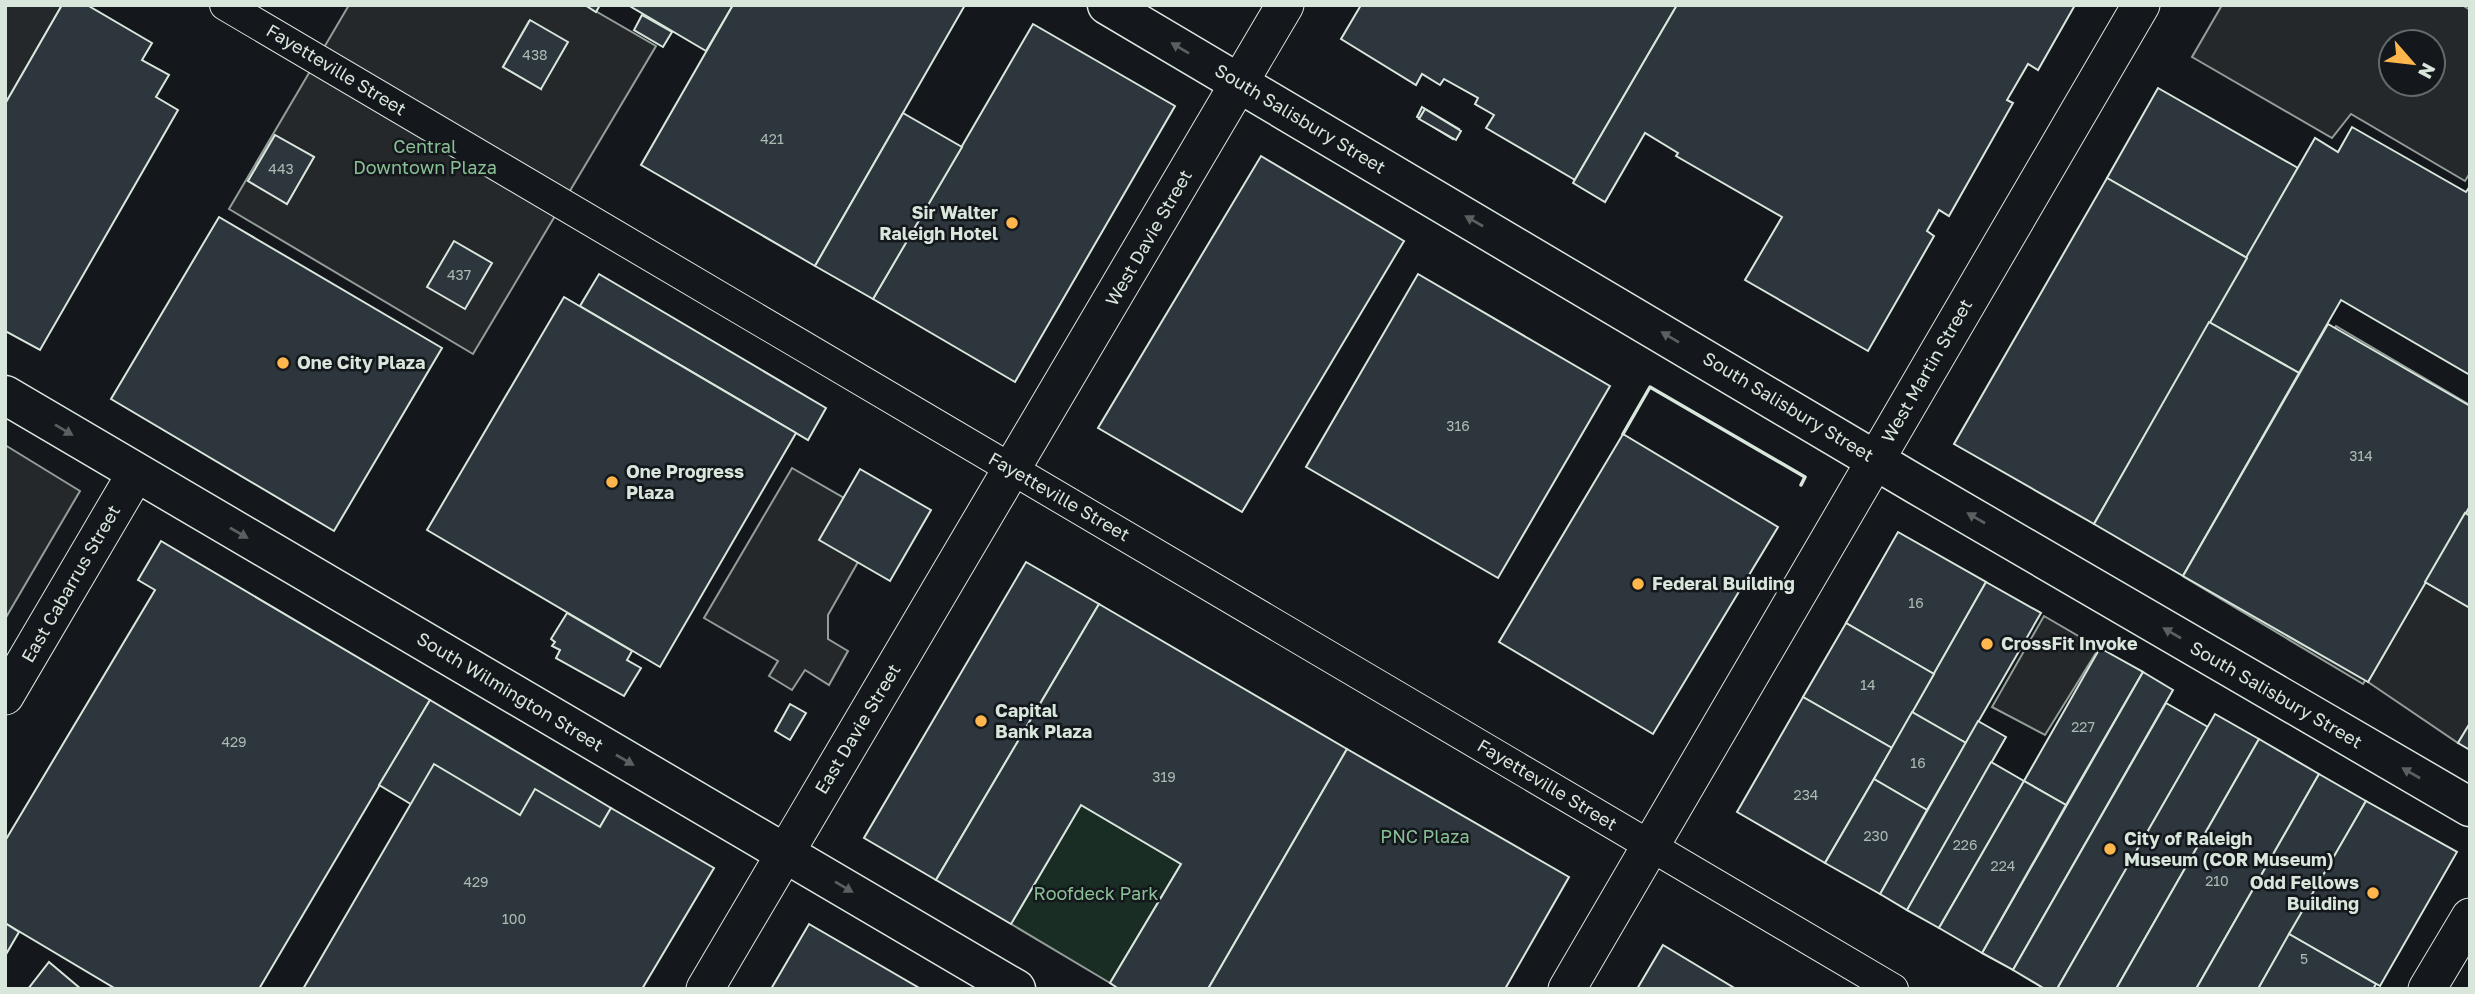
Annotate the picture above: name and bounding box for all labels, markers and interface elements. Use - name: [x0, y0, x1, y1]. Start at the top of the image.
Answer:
- street label: Fayetteville Street: [263, 19, 410, 120]
- north arrow: [2377, 28, 2447, 98]
- one-way arrow: [1171, 42, 1190, 55]
- house number: 438: [522, 46, 548, 63]
- street label: South Salisbury Street: [1211, 58, 1390, 178]
- text: N: [2414, 59, 2441, 83]
- house number: 421: [760, 130, 784, 147]
- park label: Central Downtown Plaza: [353, 135, 497, 178]
- house number: 443: [268, 160, 294, 177]
- street label: West Davie Street: [1100, 165, 1196, 310]
- place label: Sir Walter Raleigh Hotel: [879, 201, 998, 244]
- marker: Sir Walter Raleigh Hotel: [1004, 215, 1020, 231]
- one-way arrow: [1464, 215, 1483, 228]
- house number: 437: [447, 266, 471, 283]
- street label: West Martin Street: [1876, 295, 1976, 446]
- one-way arrow: [1660, 331, 1679, 343]
- street label: South Salisbury Street: [1699, 346, 1878, 466]
- place label: One City Plaza: [297, 351, 425, 373]
- marker: One City Plaza: [275, 355, 291, 371]
- house number: 316: [1446, 417, 1470, 434]
- one-way arrow: [54, 424, 73, 436]
- street label: Fayetteville Street: [985, 447, 1134, 545]
- house number: 314: [2349, 447, 2373, 464]
- place label: One Progress Plaza: [626, 460, 744, 503]
- marker: One Progress Plaza: [604, 474, 620, 490]
- street label: East Cabarrus Street: [16, 501, 124, 666]
- one-way arrow: [1966, 512, 1985, 524]
- one-way arrow: [229, 527, 249, 539]
- place label: Federal Building: [1652, 572, 1795, 594]
- marker: Federal Building: [1630, 576, 1646, 592]
- house number: 16: [1908, 594, 1924, 611]
- street label: South Wilmington Street: [413, 627, 608, 756]
- one-way arrow: [2162, 627, 2181, 640]
- place label: CrossFit Invoke: [2001, 632, 2138, 654]
- marker: CrossFit Invoke: [1979, 636, 1995, 652]
- street label: South Salisbury Street: [2186, 636, 2367, 752]
- street label: East Davie Street: [810, 659, 905, 797]
- house number: 14: [1860, 676, 1876, 693]
- place label: Capital Bank Plaza: [995, 699, 1092, 742]
- marker: Capital Bank Plaza: [973, 713, 989, 729]
- house number: 227: [2071, 718, 2095, 735]
- house number: 429: [221, 733, 247, 750]
- street label: Fayetteville Street: [1474, 734, 1621, 835]
- one-way arrow: [616, 754, 635, 766]
- house number: 16: [1910, 754, 1926, 771]
- one-way arrow: [2401, 767, 2420, 779]
- house number: 319: [1152, 768, 1176, 785]
- house number: 234: [1794, 786, 1818, 803]
- park label: PNC Plaza: [1380, 825, 1470, 847]
- house number: 230: [1864, 827, 1889, 844]
- place label: City of Raleigh Museum (COR Museum): [2124, 827, 2334, 870]
- house number: 226: [1953, 836, 1977, 853]
- marker: City of Raleigh Museum (COR Museum): [2102, 841, 2118, 857]
- house number: 224: [1991, 857, 2015, 874]
- place label: Odd Fellows Building: [2250, 871, 2359, 914]
- house number: 210: [2205, 872, 2229, 889]
- house number: 429: [463, 873, 489, 890]
- one-way arrow: [834, 881, 853, 893]
- park label: Roofdeck Park: [1034, 882, 1158, 904]
- marker: Odd Fellows Building: [2365, 885, 2381, 901]
- house number: 100: [502, 910, 526, 927]
- house number: 5: [2300, 950, 2308, 967]

